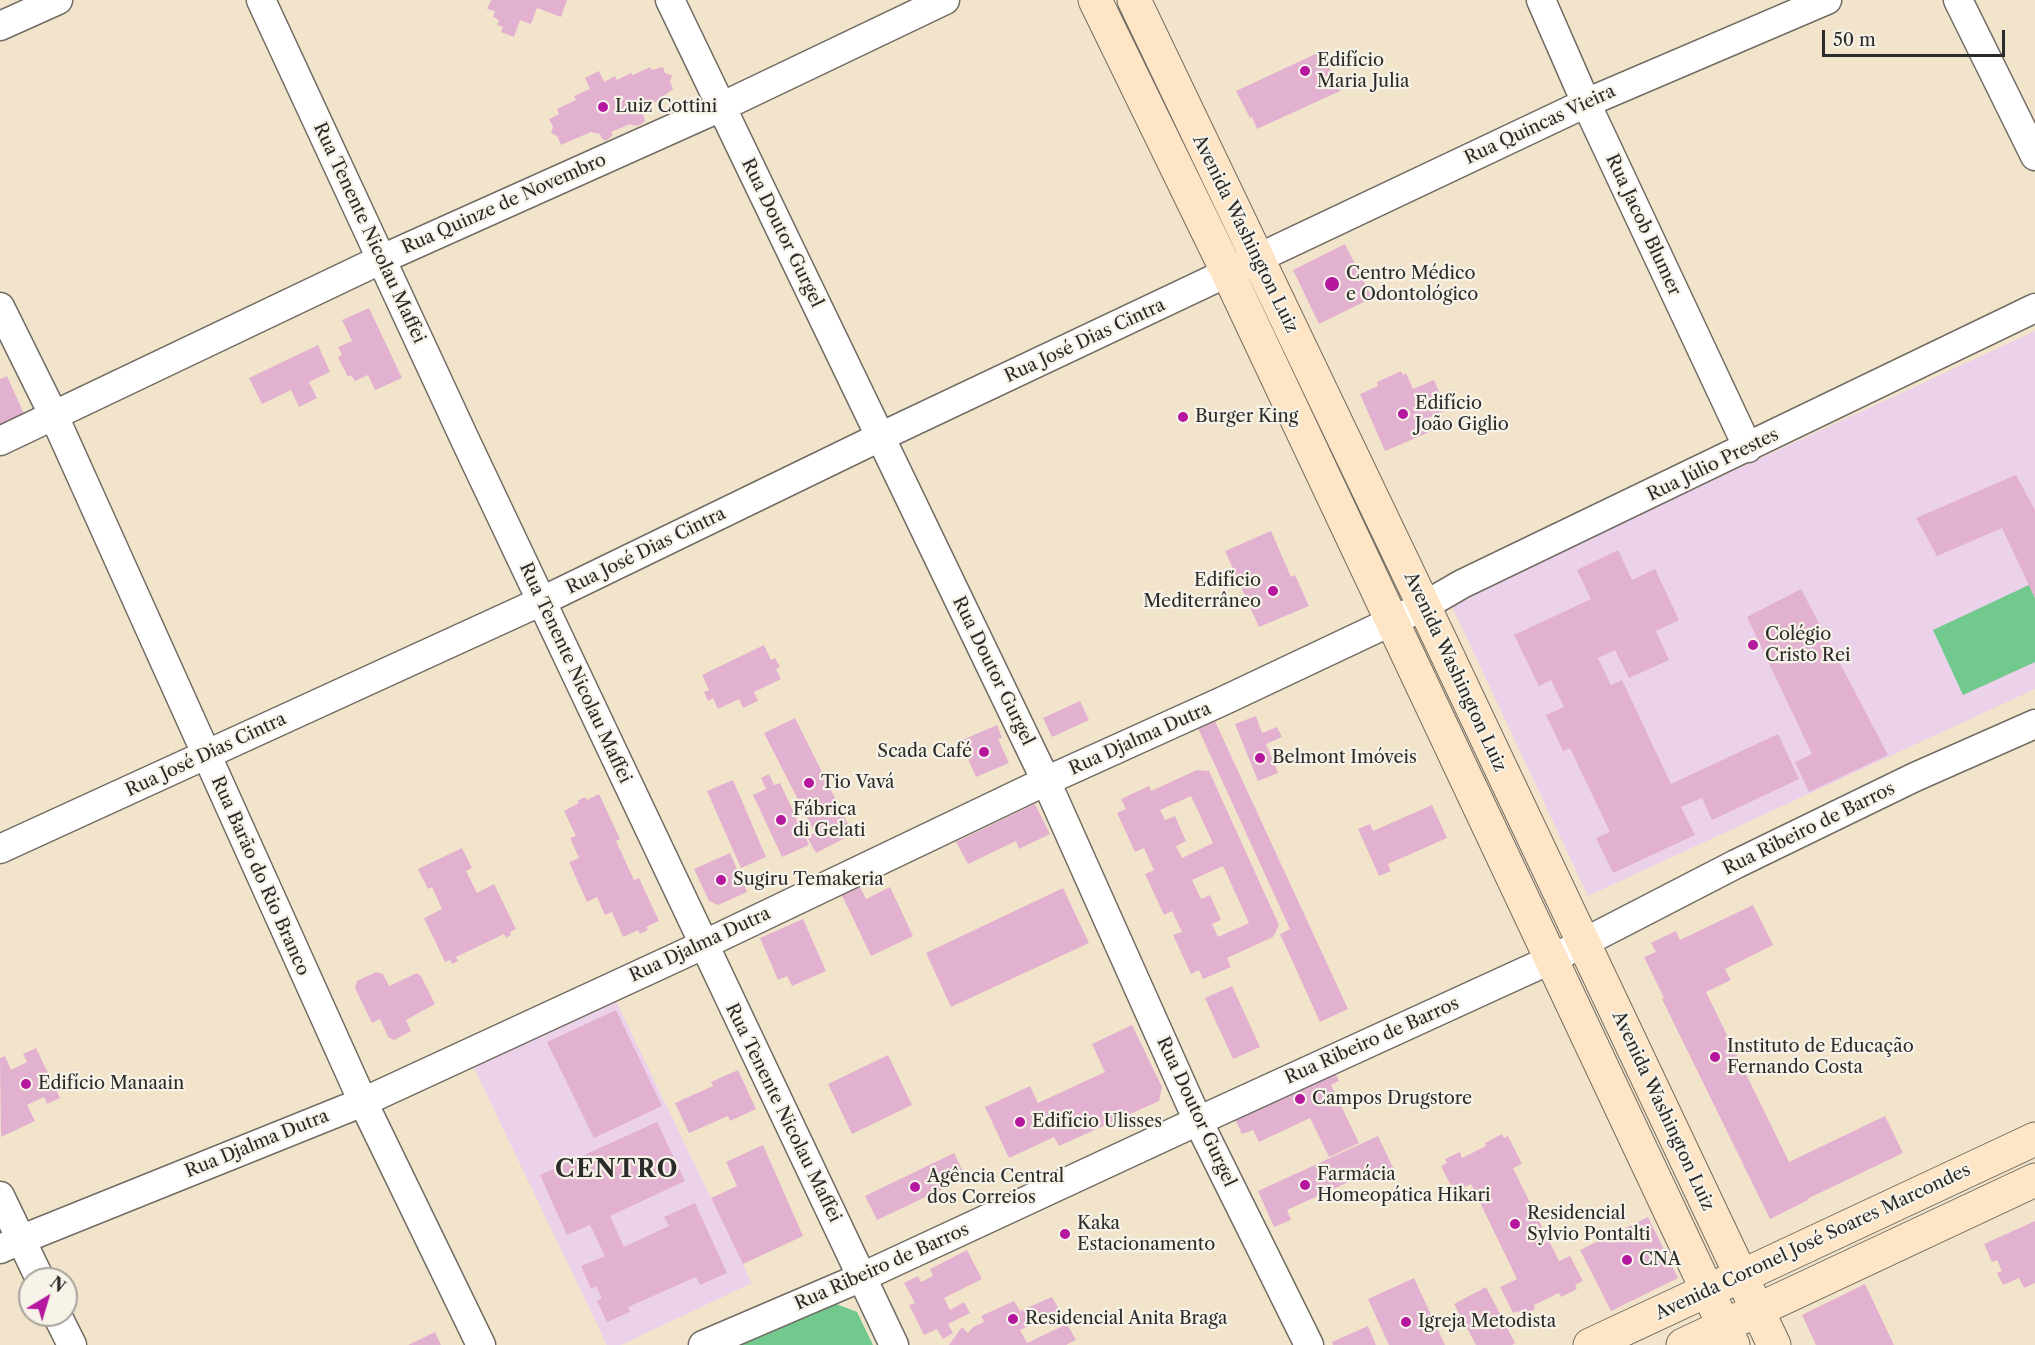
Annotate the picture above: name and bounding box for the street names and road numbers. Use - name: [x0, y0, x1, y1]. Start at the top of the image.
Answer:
- street label: Rua Quincas Vieira: [1461, 81, 1619, 169]
- street label: Rua Tenente Nicolau Maffei: [308, 119, 430, 347]
- street label: Avenida Washington Luiz: [1188, 131, 1302, 337]
- street label: Rua Quinze de Novembro: [398, 149, 610, 259]
- street label: Rua Jacob Blumer: [1601, 151, 1685, 299]
- street label: Rua Doutor Gurgel: [737, 155, 827, 311]
- street label: Rua José Dias Cintra: [1001, 294, 1169, 388]
- street label: Rua Júlio Prestes: [1644, 424, 1782, 506]
- street label: Rua José Dias Cintra: [563, 503, 729, 599]
- street label: Rua Tenente Nicolau Maffei: [514, 559, 636, 787]
- street label: Avenida Washington Luiz: [1399, 569, 1511, 775]
- street label: Rua Doutor Gurgel: [948, 593, 1038, 749]
- street label: Rua Djalma Dutra: [1066, 698, 1214, 780]
- street label: Rua José Dias Cintra: [122, 708, 290, 802]
- street label: Rua Barão do Rio Branco: [206, 773, 314, 979]
- street label: Rua Ribeiro de Barros: [1720, 778, 1898, 880]
- street label: Rua Djalma Dutra: [626, 903, 774, 987]
- street label: Rua Ribeiro de Barros: [1282, 993, 1462, 1089]
- street label: Rua Tenente Nicolau Maffei: [720, 1000, 846, 1226]
- street label: Avenida Washington Luiz: [1607, 1008, 1719, 1214]
- street label: Rua Doutor Gurgel: [1152, 1034, 1240, 1190]
- street label: Rua Djalma Dutra: [182, 1105, 332, 1183]
- street label: Avenida Coronel José Soares Marcondes: [1652, 1159, 1974, 1325]
- street label: Rua Ribeiro de Barros: [792, 1219, 972, 1315]

